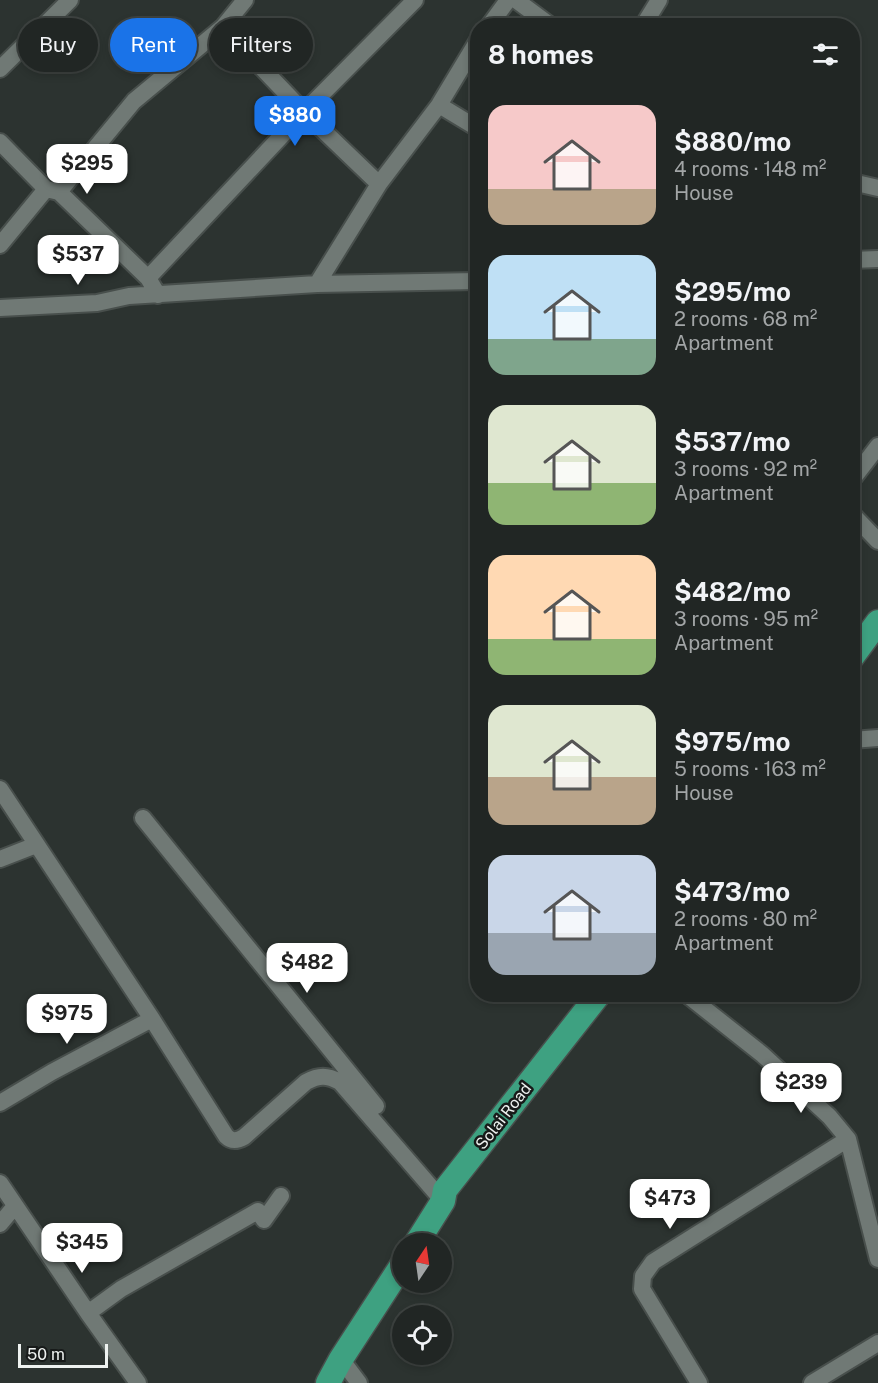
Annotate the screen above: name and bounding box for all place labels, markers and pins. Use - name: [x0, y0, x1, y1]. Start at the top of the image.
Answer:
- pin: $880: [259, 96, 331, 147]
- pin: $295: [51, 144, 123, 195]
- pin: $537: [42, 235, 114, 286]
- pin: $482: [271, 943, 343, 994]
- pin: $975: [31, 994, 103, 1045]
- pin: $239: [765, 1063, 837, 1114]
- pin: $473: [634, 1179, 706, 1230]
- pin: $345: [46, 1223, 118, 1274]

